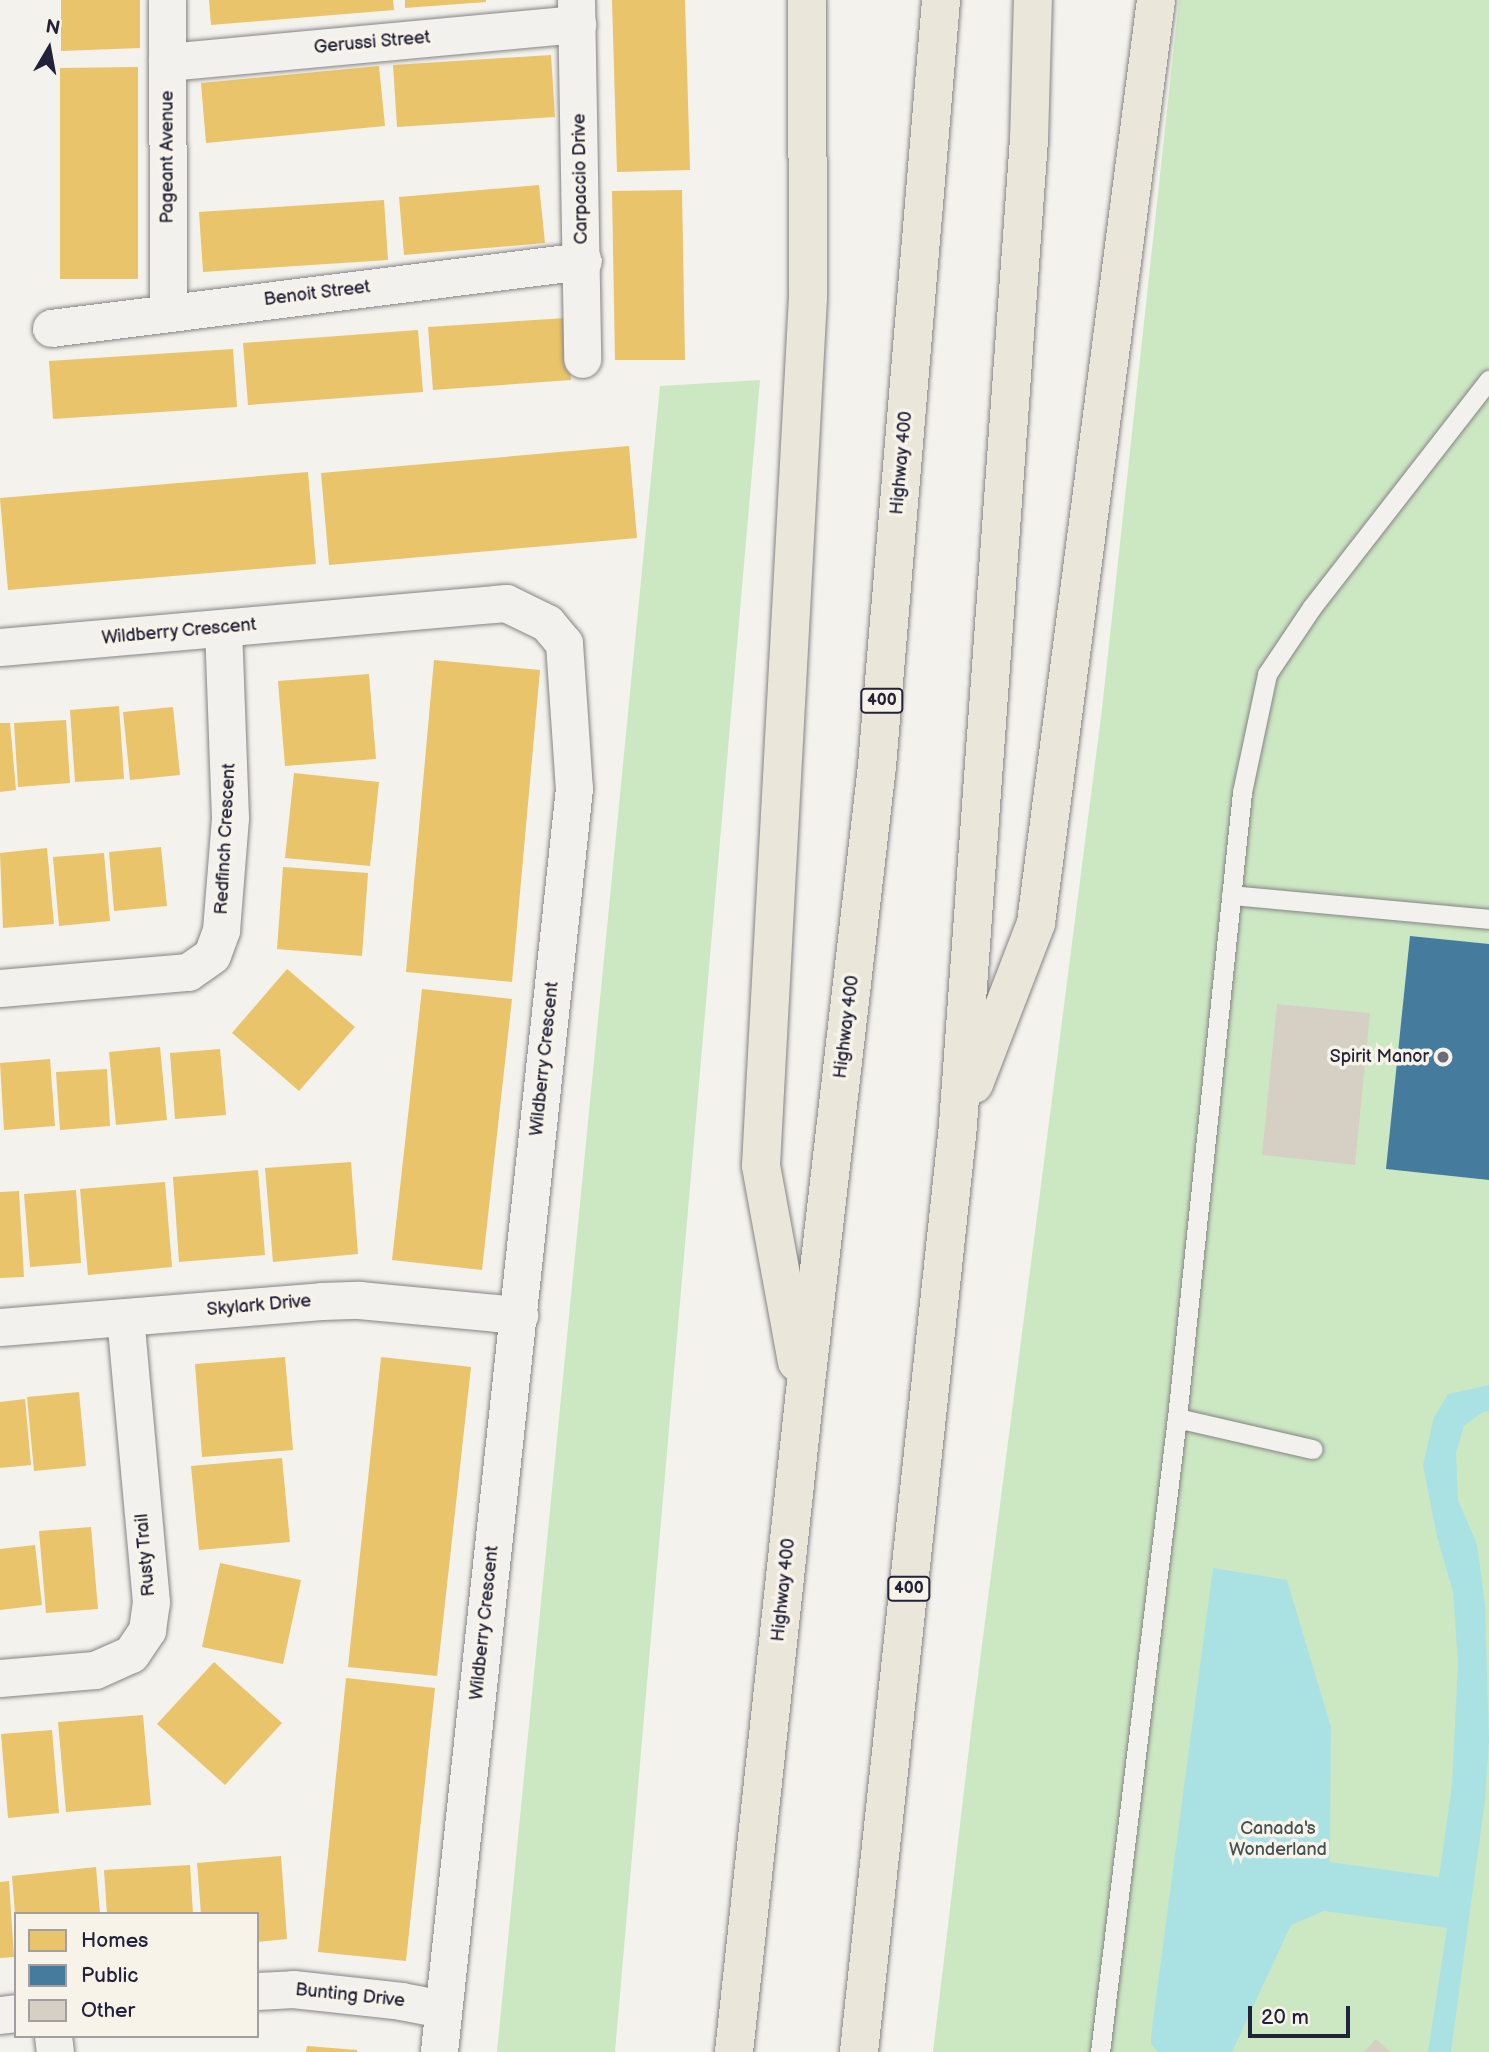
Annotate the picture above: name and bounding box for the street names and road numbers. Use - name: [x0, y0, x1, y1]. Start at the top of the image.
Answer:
- street label: Gerussi Street: [313, 27, 431, 59]
- street label: Pageant Avenue: [157, 90, 179, 224]
- street label: Carpaccio Drive: [569, 113, 593, 245]
- street label: Benoit Street: [262, 277, 372, 311]
- street label: Highway 400: [887, 410, 917, 516]
- street label: Wildberry Crescent: [100, 614, 258, 650]
- road number: 400: [859, 688, 905, 714]
- street label: Redfinch Crescent: [211, 763, 241, 915]
- street label: Highway 400: [830, 974, 864, 1080]
- street label: Wildberry Crescent: [526, 980, 564, 1138]
- street label: Skylark Drive: [206, 1291, 312, 1321]
- street label: Rusty Trail: [132, 1512, 160, 1598]
- street label: Highway 400: [768, 1537, 800, 1643]
- street label: Wildberry Crescent: [466, 1544, 504, 1702]
- road number: 400: [886, 1576, 932, 1602]
- street label: Bunting Drive: [294, 1980, 406, 2012]

